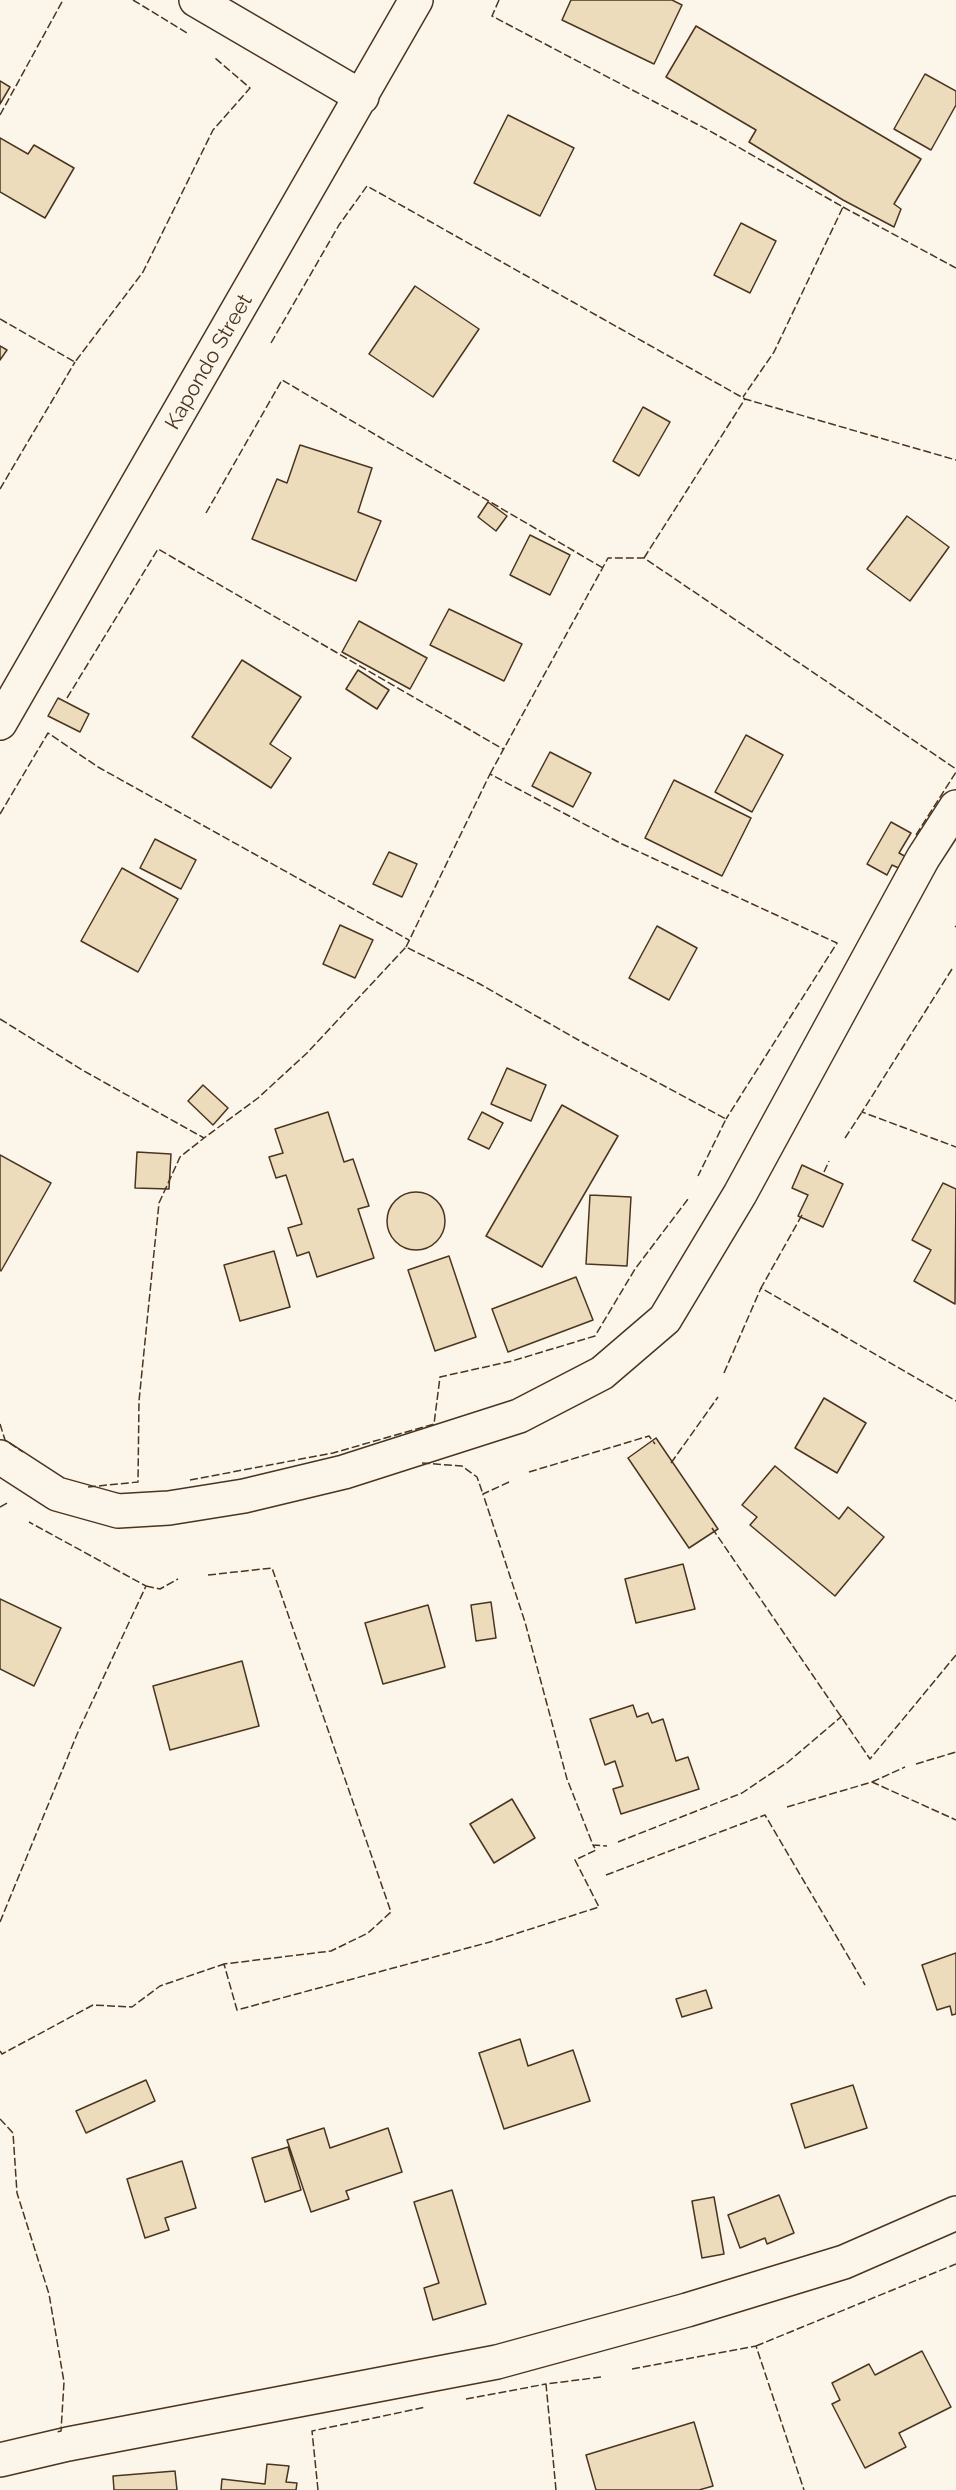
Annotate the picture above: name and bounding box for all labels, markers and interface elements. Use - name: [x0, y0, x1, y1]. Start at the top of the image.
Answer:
- street label: Kapondo Street: [160, 290, 258, 434]

